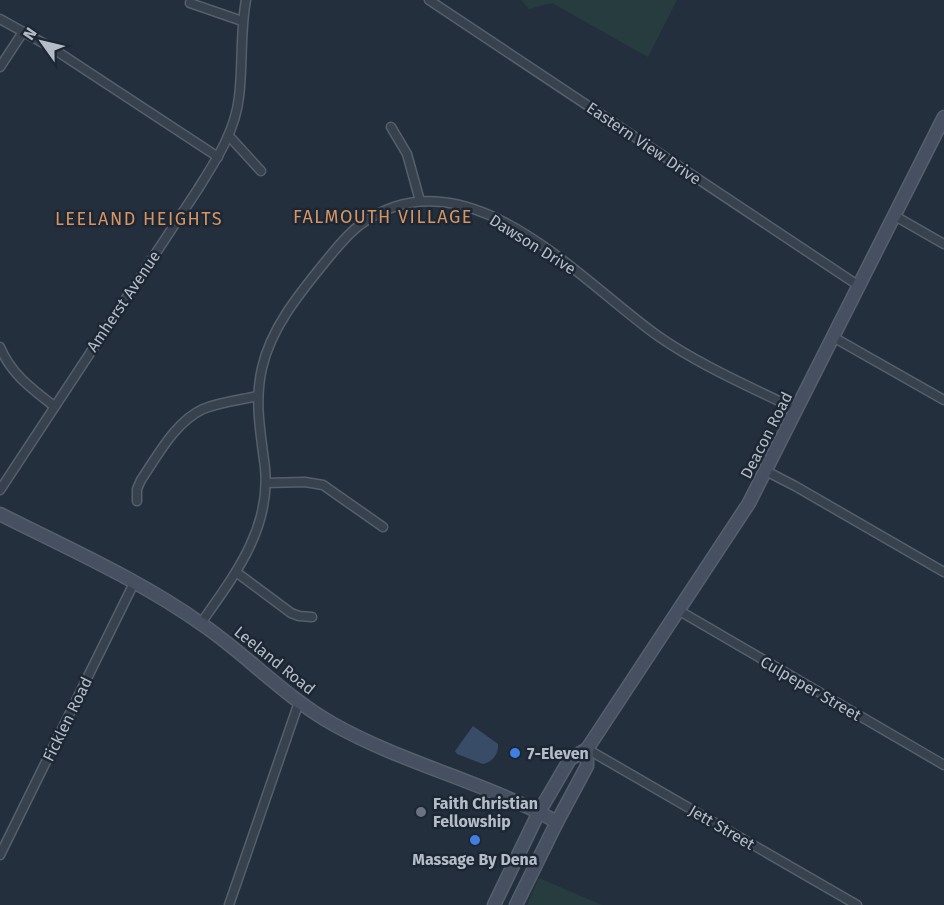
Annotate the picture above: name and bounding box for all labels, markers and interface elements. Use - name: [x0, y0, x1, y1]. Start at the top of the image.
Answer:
- north arrow: [12, 12, 72, 72]
- text: N: [19, 24, 41, 44]
- street label: Eastern View Drive: [583, 98, 704, 189]
- district label: FALMOUTH VILLAGE: [293, 206, 473, 228]
- district label: LEELAND HEIGHTS: [55, 208, 223, 230]
- street label: Dawson Drive: [486, 210, 579, 279]
- street label: Amherst Avenue: [83, 247, 164, 355]
- street label: Deacon Road: [736, 389, 796, 482]
- street label: Leeland Road: [230, 622, 319, 699]
- street label: Culpeper Street: [757, 652, 865, 725]
- street label: Ficklen Road: [39, 674, 96, 765]
- place label: 7-Eleven: [527, 744, 589, 763]
- marker: 7-Eleven: [508, 746, 522, 760]
- place label: Faith Christian Fellowship: [433, 794, 538, 831]
- street label: Jett Street: [685, 801, 758, 854]
- marker: Faith Christian Fellowship: [414, 805, 428, 819]
- marker: Massage By Dena: [468, 833, 482, 847]
- place label: Massage By Dena: [412, 850, 538, 869]

